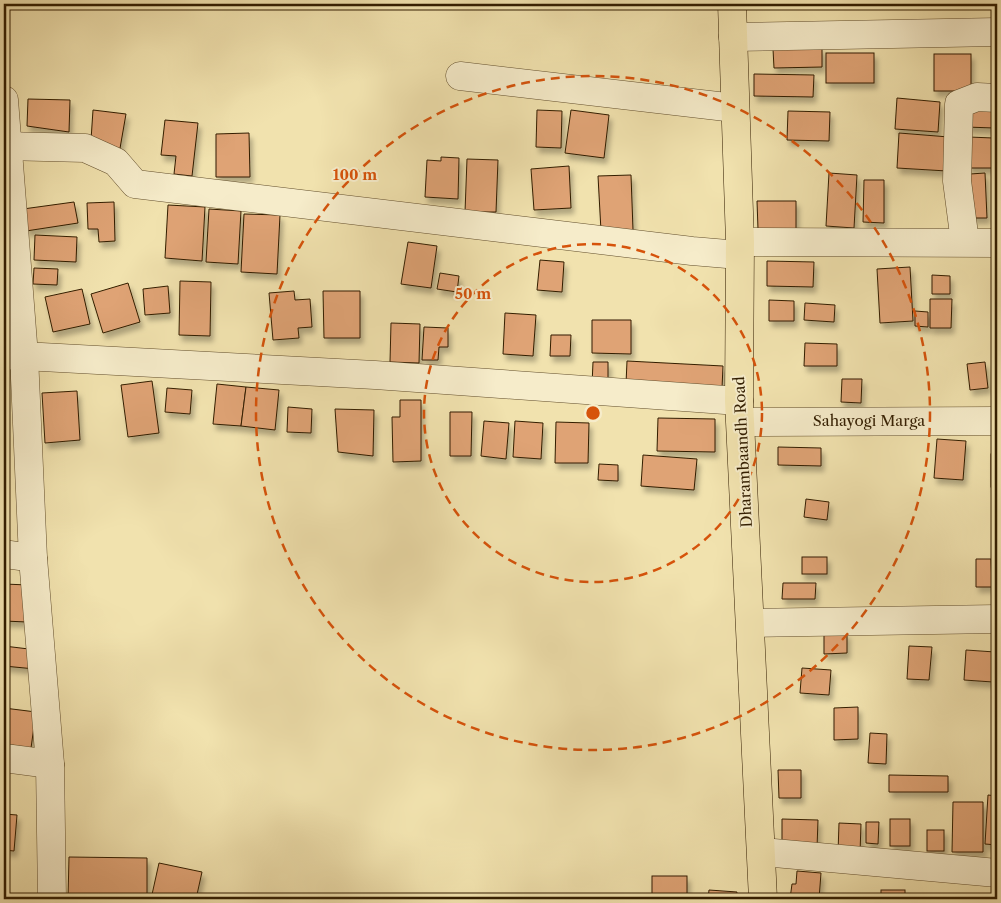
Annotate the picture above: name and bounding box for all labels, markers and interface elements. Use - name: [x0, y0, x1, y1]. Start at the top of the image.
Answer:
- text: 100 m: [333, 165, 377, 184]
- text: 50 m: [455, 284, 491, 303]
- street label: Dharambaandh Road: [729, 376, 756, 528]
- centre of rings: [584, 404, 602, 422]
- street label: Sahayogi Marga: [813, 411, 925, 430]

